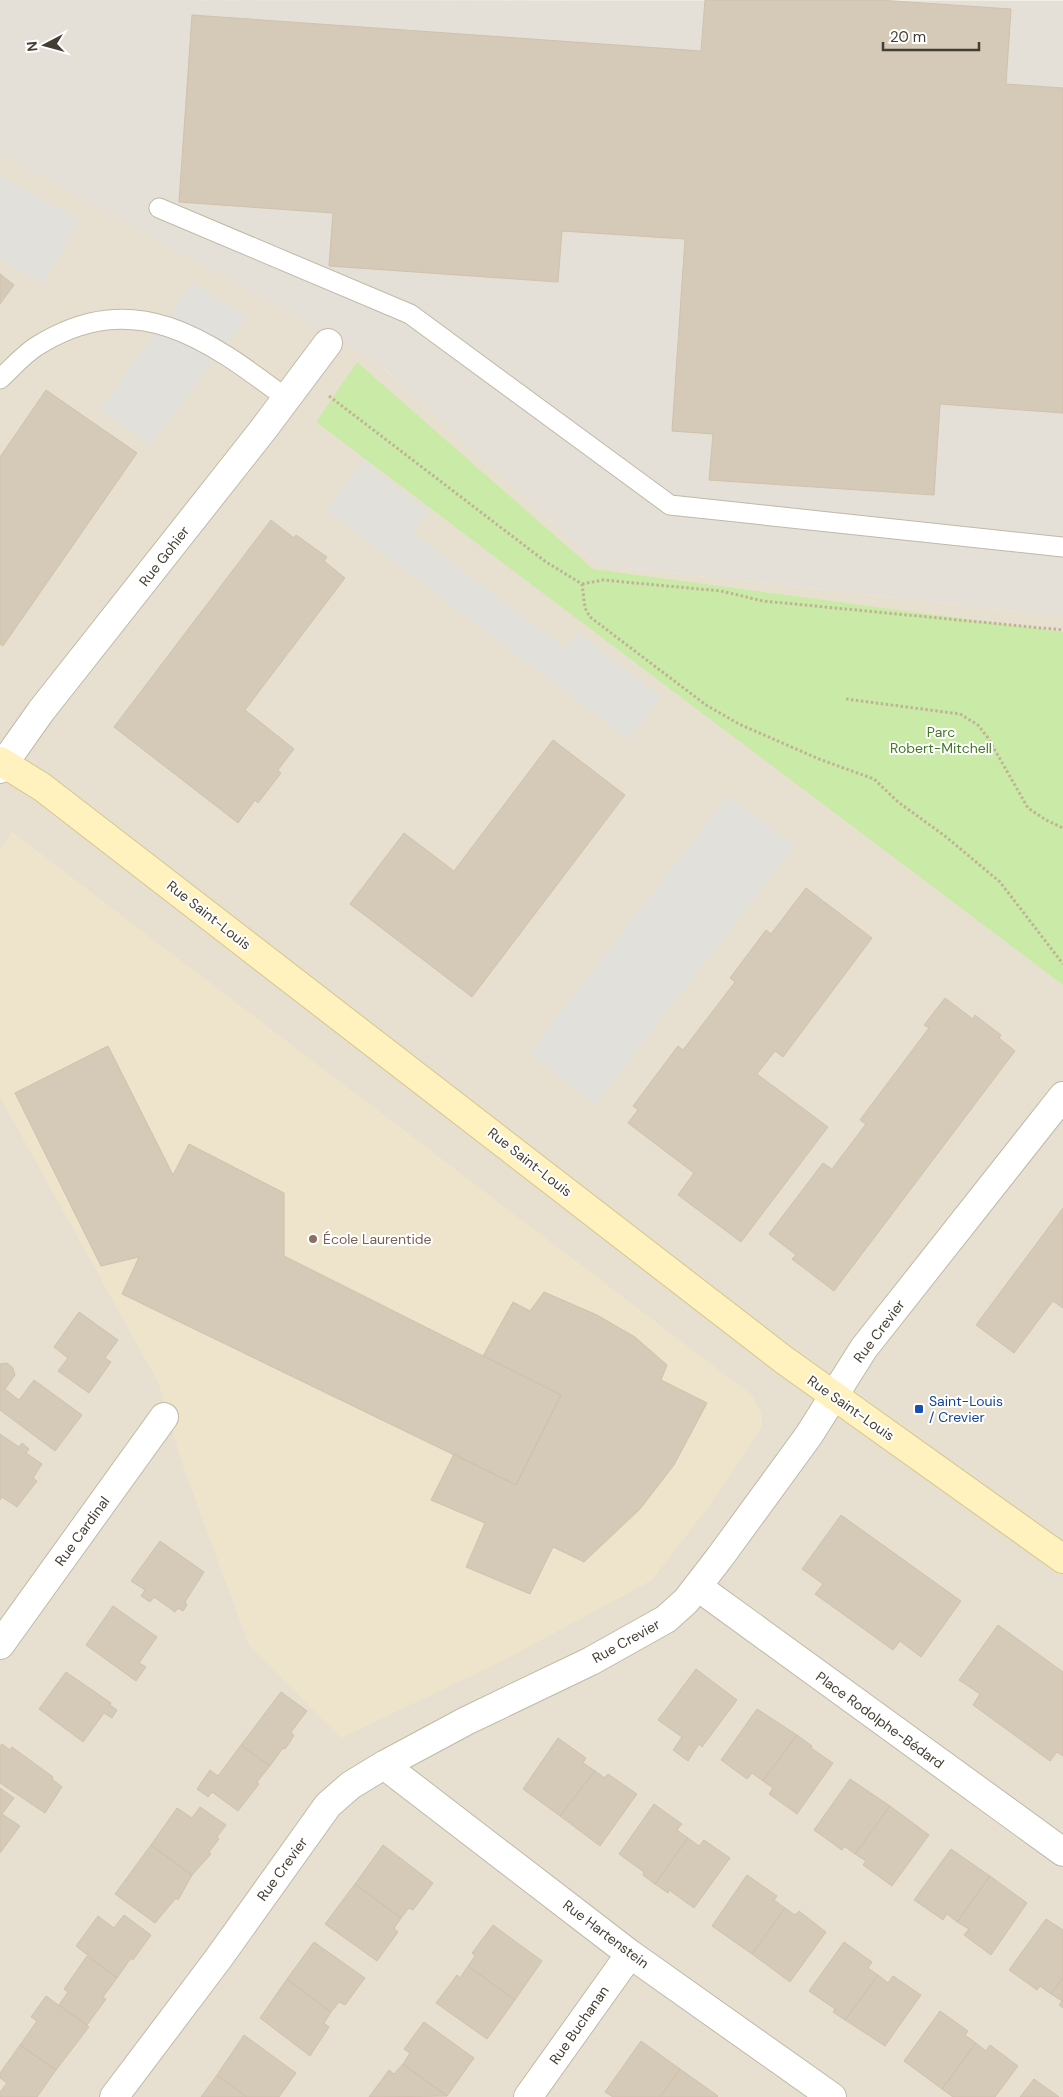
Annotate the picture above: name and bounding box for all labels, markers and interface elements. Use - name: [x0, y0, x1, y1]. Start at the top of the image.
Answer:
- north arrow: [20, 20, 70, 70]
- scale bar: [883, 20, 979, 52]
- text: 20 m: [890, 27, 926, 47]
- text: N: [23, 40, 42, 52]
- street label: Rue Gohier: [135, 522, 193, 590]
- park label: Parc Robert-Mitchell: [890, 723, 992, 757]
- street label: Rue Saint-Louis: [163, 877, 255, 953]
- street label: Rue Saint-Louis: [484, 1124, 576, 1200]
- place label: École Laurentide: [323, 1230, 432, 1248]
- marker: École Laurentide: [307, 1233, 319, 1245]
- street label: Rue Crevier: [849, 1296, 909, 1366]
- street label: Rue Saint-Louis: [804, 1371, 898, 1445]
- place label: Saint-Louis / Crevier: [929, 1392, 1003, 1426]
- marker: Saint-Louis / Crevier: [913, 1403, 925, 1415]
- street label: Rue Cardinal: [51, 1493, 113, 1569]
- street label: Rue Crevier: [589, 1615, 663, 1667]
- street label: Place Rodolphe-Bédard: [813, 1668, 947, 1772]
- street label: Rue Crevier: [253, 1834, 311, 1904]
- street label: Rue Hartenstein: [559, 1896, 653, 1972]
- street label: Rue Buchanan: [545, 1982, 613, 2068]

